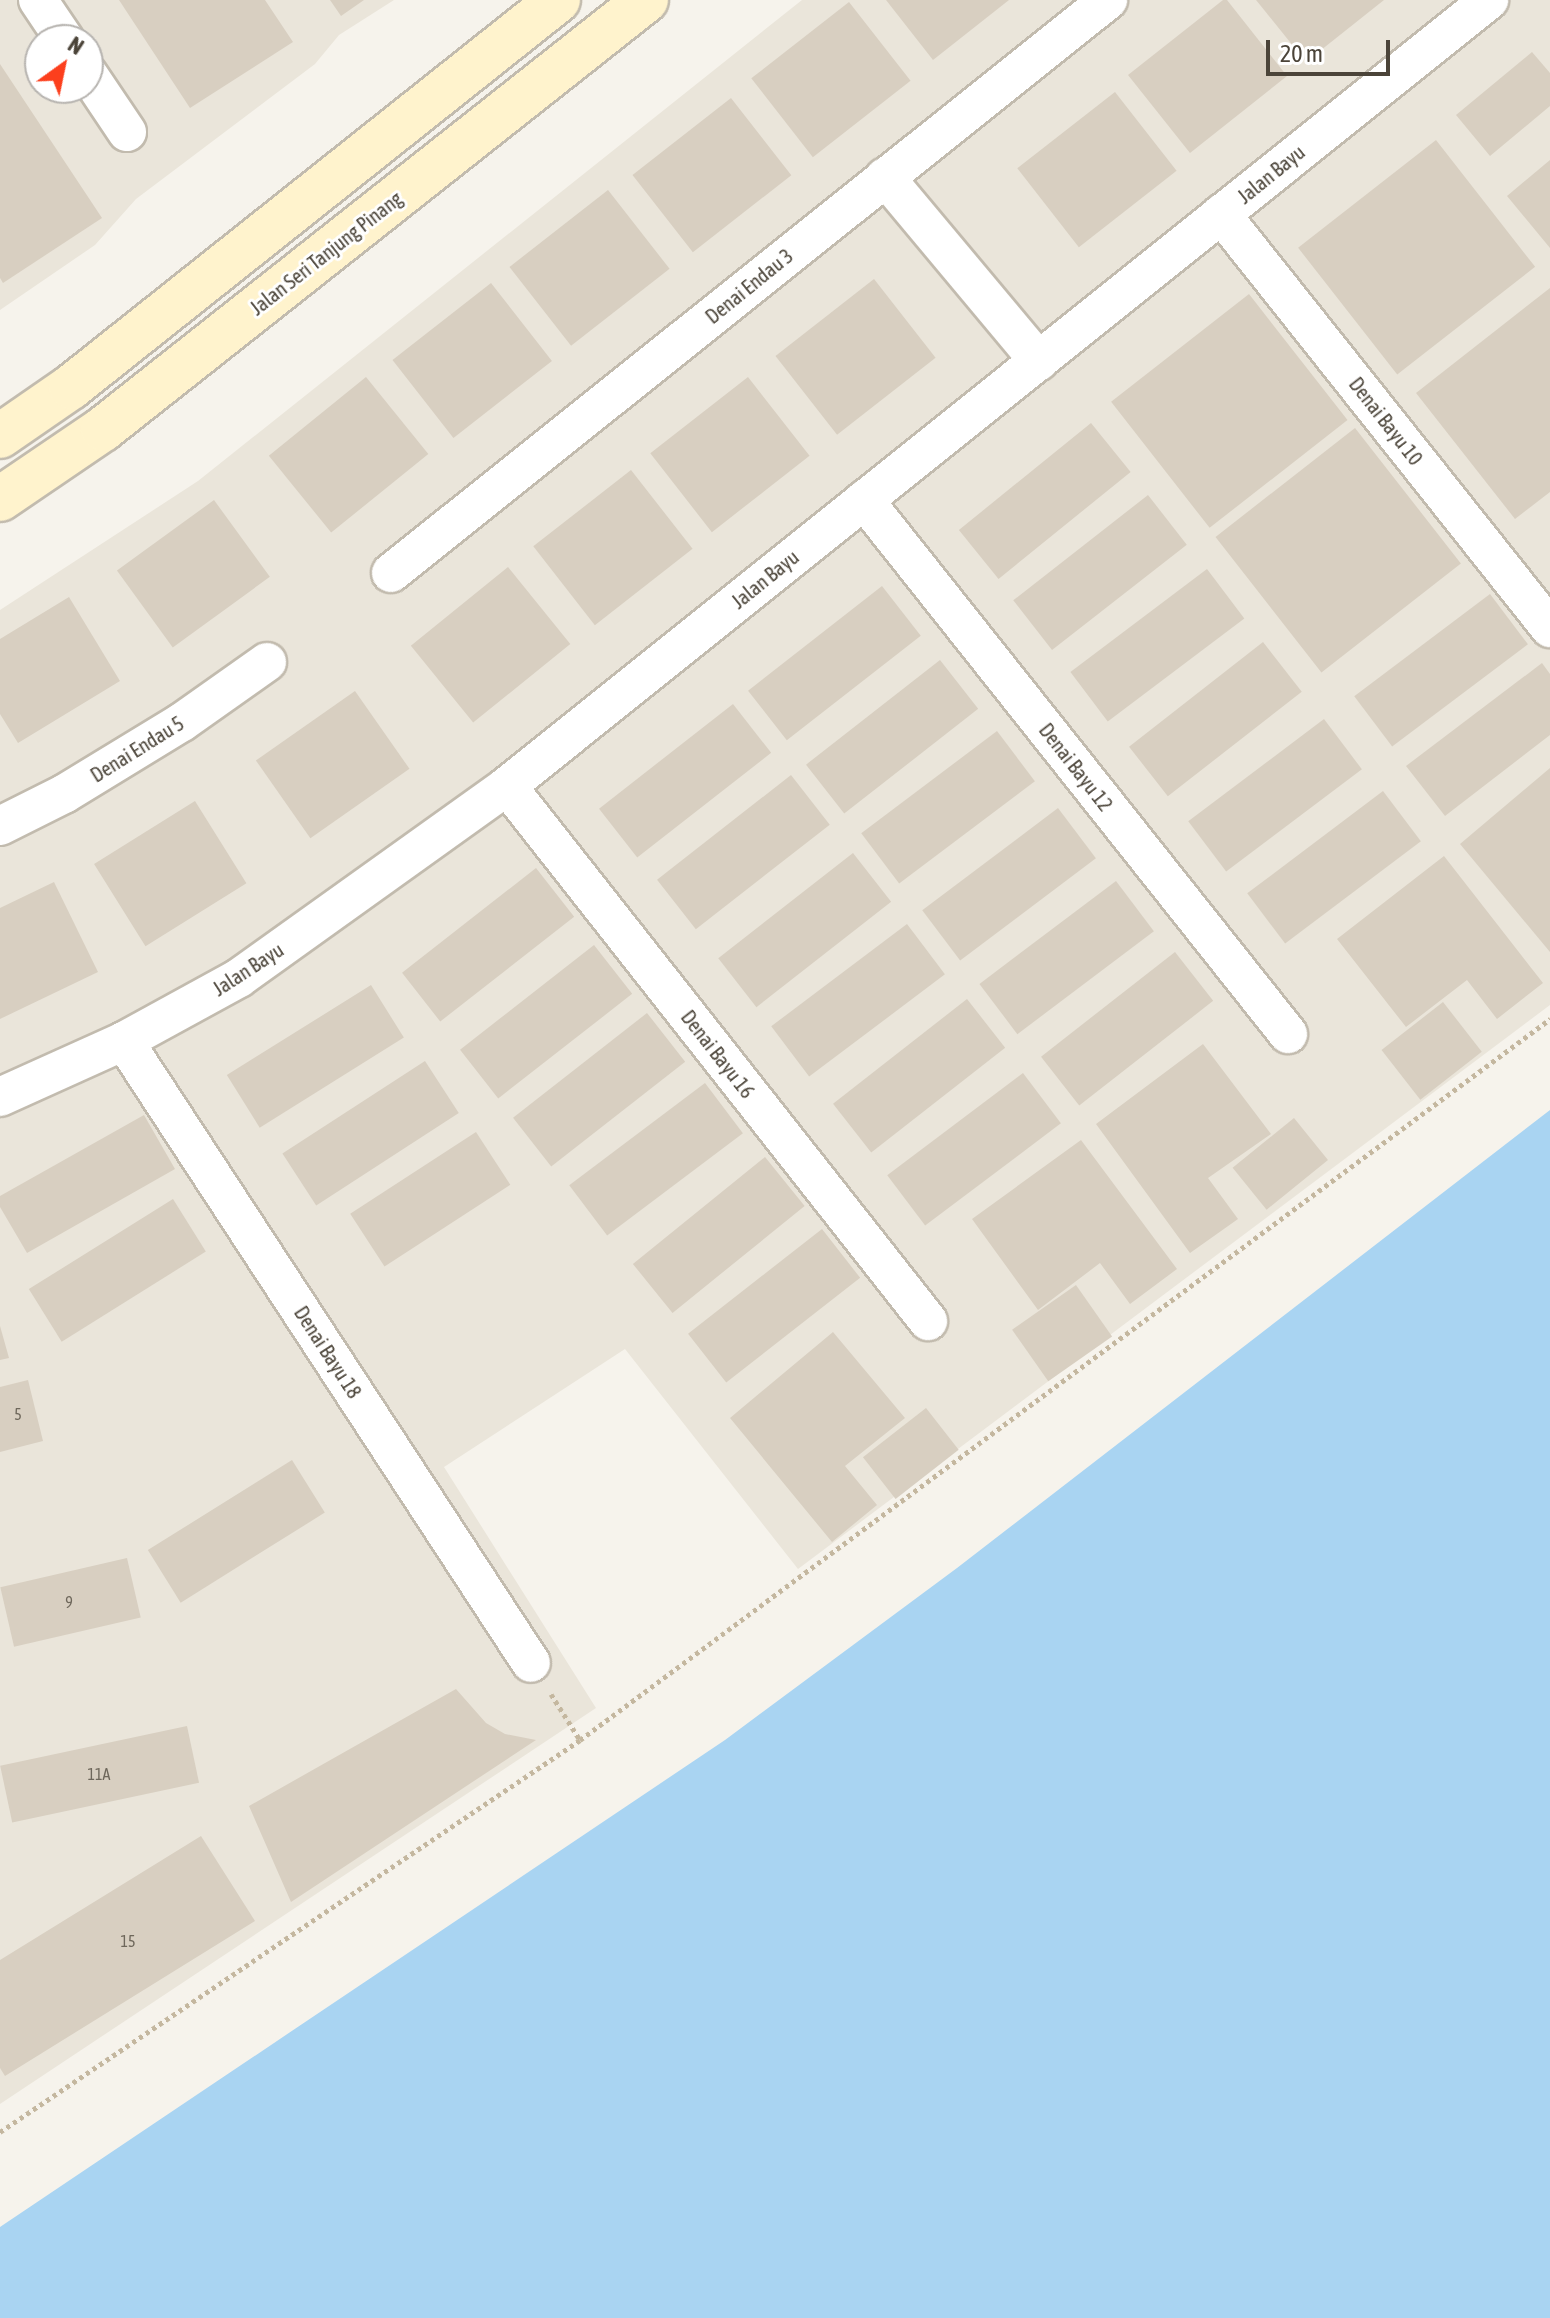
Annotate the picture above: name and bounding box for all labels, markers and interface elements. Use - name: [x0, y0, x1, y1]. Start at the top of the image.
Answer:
- north arrow: [24, 24, 104, 104]
- scale bar: [1270, 24, 1394, 74]
- text: N: [63, 31, 89, 60]
- text: 20 m: [1280, 40, 1323, 67]
- street label: Jalan Bayu: [1233, 140, 1309, 208]
- street label: Jalan Seri Tanjung Pinang: [245, 186, 407, 320]
- street label: Denai Endau 3: [700, 244, 798, 328]
- street label: Denai Bayu 10: [1344, 372, 1428, 470]
- street label: Jalan Bayu: [727, 545, 803, 613]
- street label: Denai Endau 5: [86, 711, 188, 787]
- street label: Denai Bayu 12: [1034, 718, 1118, 816]
- street label: Jalan Bayu: [208, 937, 288, 1001]
- street label: Denai Bayu 16: [676, 1005, 760, 1103]
- street label: Denai Bayu 18: [289, 1302, 367, 1402]
- house number: 5: [14, 1404, 22, 1424]
- house number: 9: [65, 1592, 73, 1612]
- house number: 11A: [88, 1764, 110, 1784]
- house number: 15: [120, 1931, 136, 1951]

